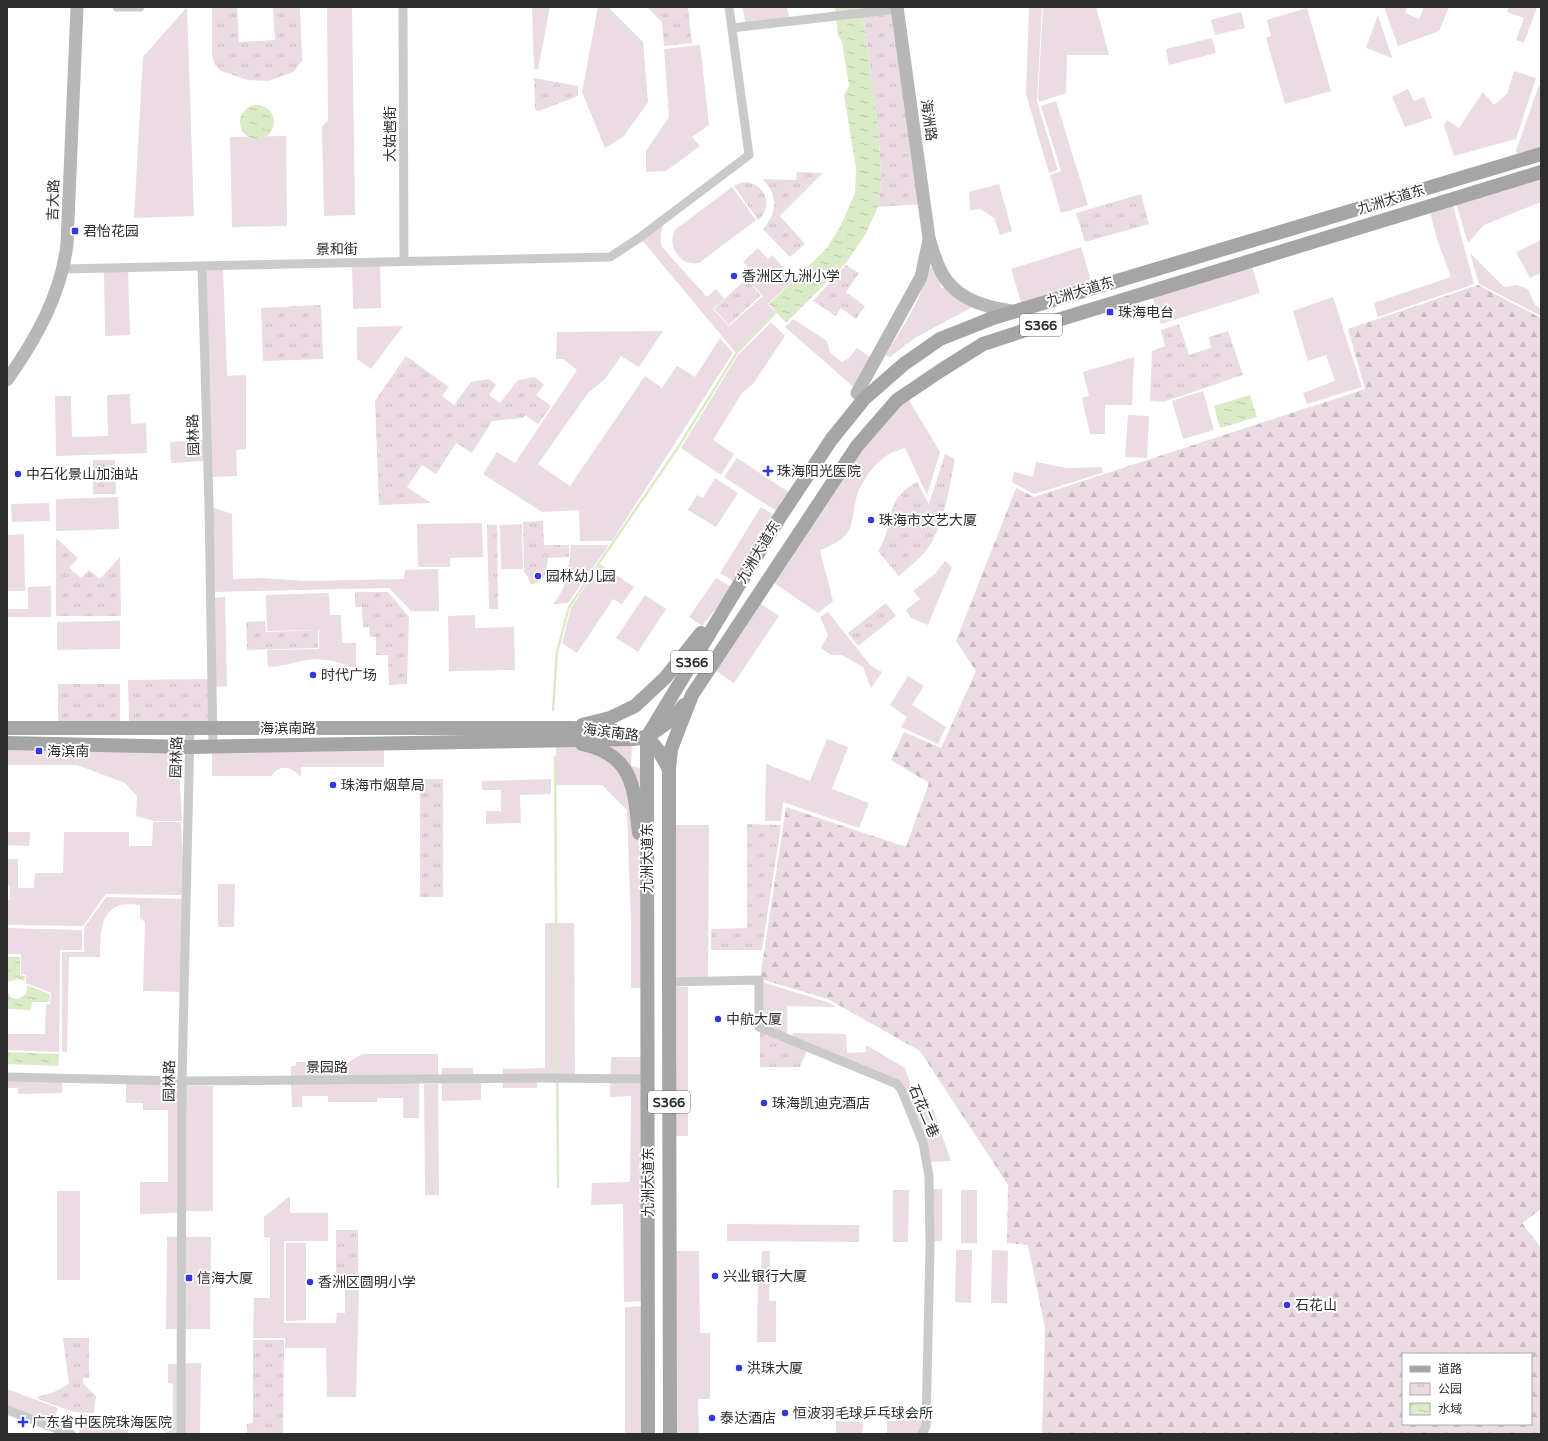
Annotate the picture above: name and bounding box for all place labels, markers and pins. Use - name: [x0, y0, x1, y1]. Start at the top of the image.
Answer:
- place label: 君怡花园: [83, 223, 139, 240]
- marker: 君怡花园: [70, 226, 80, 236]
- place label: 香洲区九洲小学: [742, 268, 840, 285]
- marker: 香洲区九洲小学: [729, 271, 739, 281]
- place label: 珠海电台: [1118, 304, 1174, 321]
- marker: 珠海电台: [1105, 307, 1115, 317]
- place label: 珠海阳光医院: [777, 463, 861, 480]
- marker: 珠海阳光医院: [762, 465, 774, 477]
- place label: 中石化景山加油站: [26, 466, 138, 483]
- marker: 中石化景山加油站: [13, 469, 23, 479]
- place label: 珠海市文艺大厦: [879, 512, 977, 529]
- marker: 珠海市文艺大厦: [866, 515, 876, 525]
- place label: 园林幼儿园: [546, 568, 616, 585]
- marker: 园林幼儿园: [533, 571, 543, 581]
- place label: 时代广场: [321, 667, 377, 684]
- marker: 时代广场: [308, 670, 318, 680]
- place label: 海滨南: [47, 743, 89, 760]
- marker: 海滨南: [34, 746, 44, 756]
- place label: 珠海市烟草局: [341, 777, 425, 794]
- marker: 珠海市烟草局: [328, 780, 338, 790]
- place label: 中航大厦: [726, 1011, 782, 1028]
- marker: 中航大厦: [713, 1014, 723, 1024]
- place label: 珠海凯迪克酒店: [772, 1095, 870, 1112]
- marker: 珠海凯迪克酒店: [759, 1098, 769, 1108]
- place label: 兴业银行大厦: [723, 1268, 807, 1285]
- place label: 信海大厦: [197, 1270, 253, 1287]
- marker: 兴业银行大厦: [710, 1271, 720, 1281]
- marker: 信海大厦: [184, 1273, 194, 1283]
- place label: 香洲区圆明小学: [318, 1274, 416, 1291]
- marker: 香洲区圆明小学: [305, 1277, 315, 1287]
- place label: 石花山: [1295, 1297, 1337, 1314]
- marker: 石花山: [1282, 1300, 1292, 1310]
- place label: 洪珠大厦: [747, 1360, 803, 1377]
- marker: 洪珠大厦: [734, 1363, 744, 1373]
- place label: 恒波羽毛球乒乓球会所: [793, 1405, 933, 1422]
- marker: 恒波羽毛球乒乓球会所: [780, 1408, 790, 1418]
- place label: 泰达酒店: [720, 1410, 776, 1427]
- marker: 泰达酒店: [707, 1413, 717, 1423]
- place label: 广东省中医院珠海医院: [32, 1414, 172, 1431]
- marker: 广东省中医院珠海医院: [17, 1416, 29, 1428]

